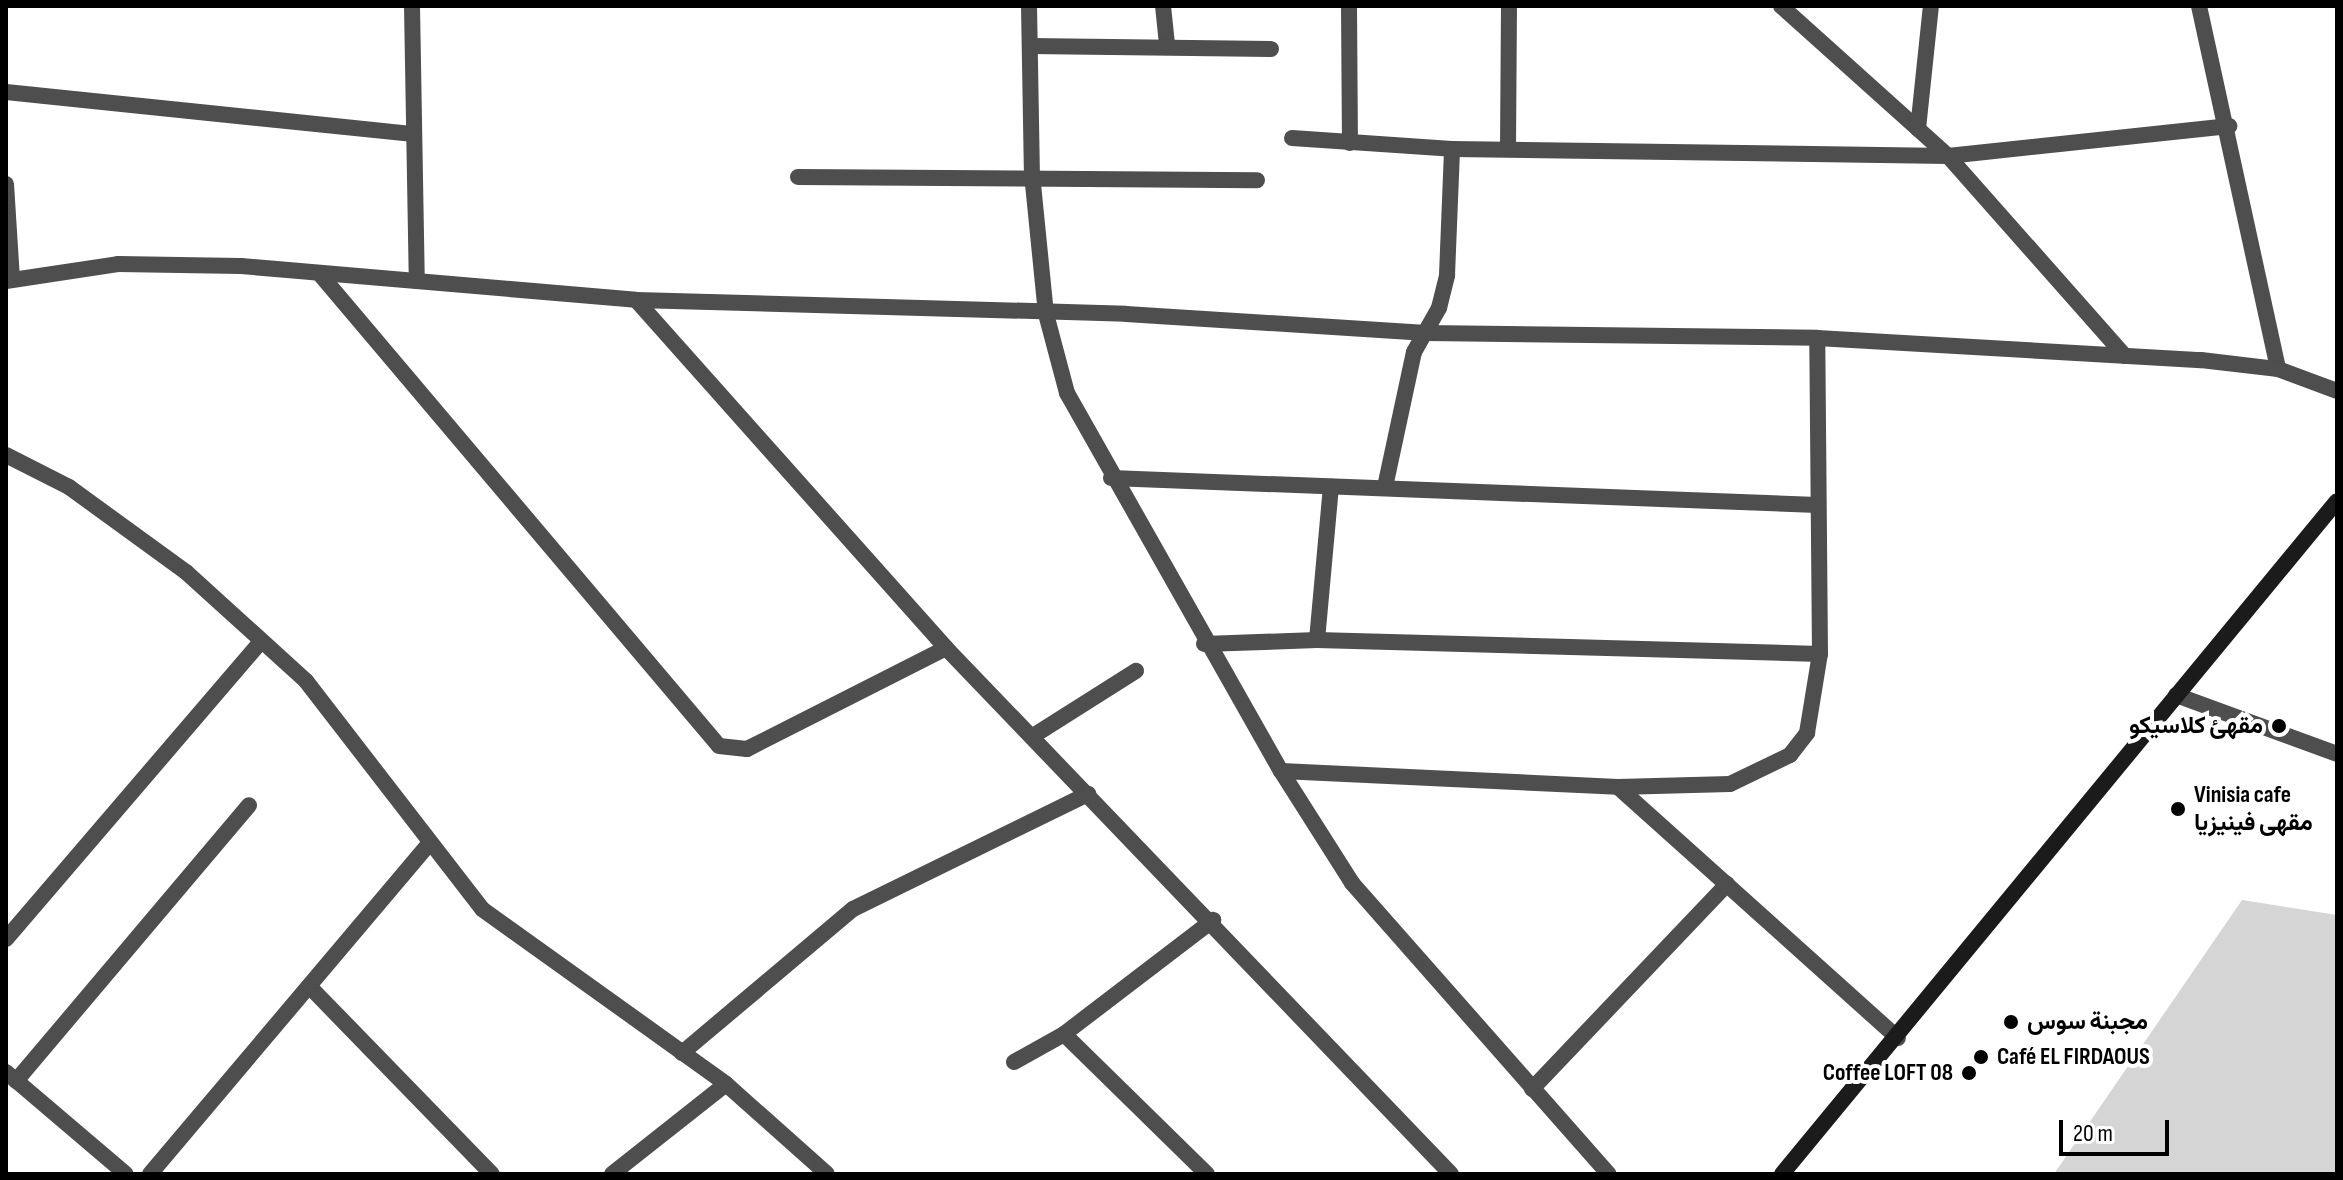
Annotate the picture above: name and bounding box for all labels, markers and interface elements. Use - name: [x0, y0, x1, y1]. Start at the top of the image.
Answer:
- place label: مقهئ كلاسيكو: [2129, 712, 2263, 740]
- marker: مقهئ كلاسيكو: [2270, 717, 2288, 735]
- place label: Vinisia cafe مقهى فينيزيا: [2194, 781, 2313, 837]
- marker: Vinisia cafe مقهى فينيزيا: [2169, 800, 2187, 818]
- place label: مجبنة سوس: [2027, 1008, 2148, 1036]
- marker: مجبنة سوس: [2002, 1013, 2020, 1031]
- place label: Café EL FIRDAOUS: [1997, 1043, 2150, 1071]
- marker: Café EL FIRDAOUS: [1972, 1048, 1990, 1066]
- place label: Coffee LOFT 08: [1823, 1059, 1953, 1087]
- marker: Coffee LOFT 08: [1960, 1064, 1978, 1082]
- scale bar: [2063, 1104, 2173, 1154]
- text: 20 m: [2073, 1119, 2113, 1148]

